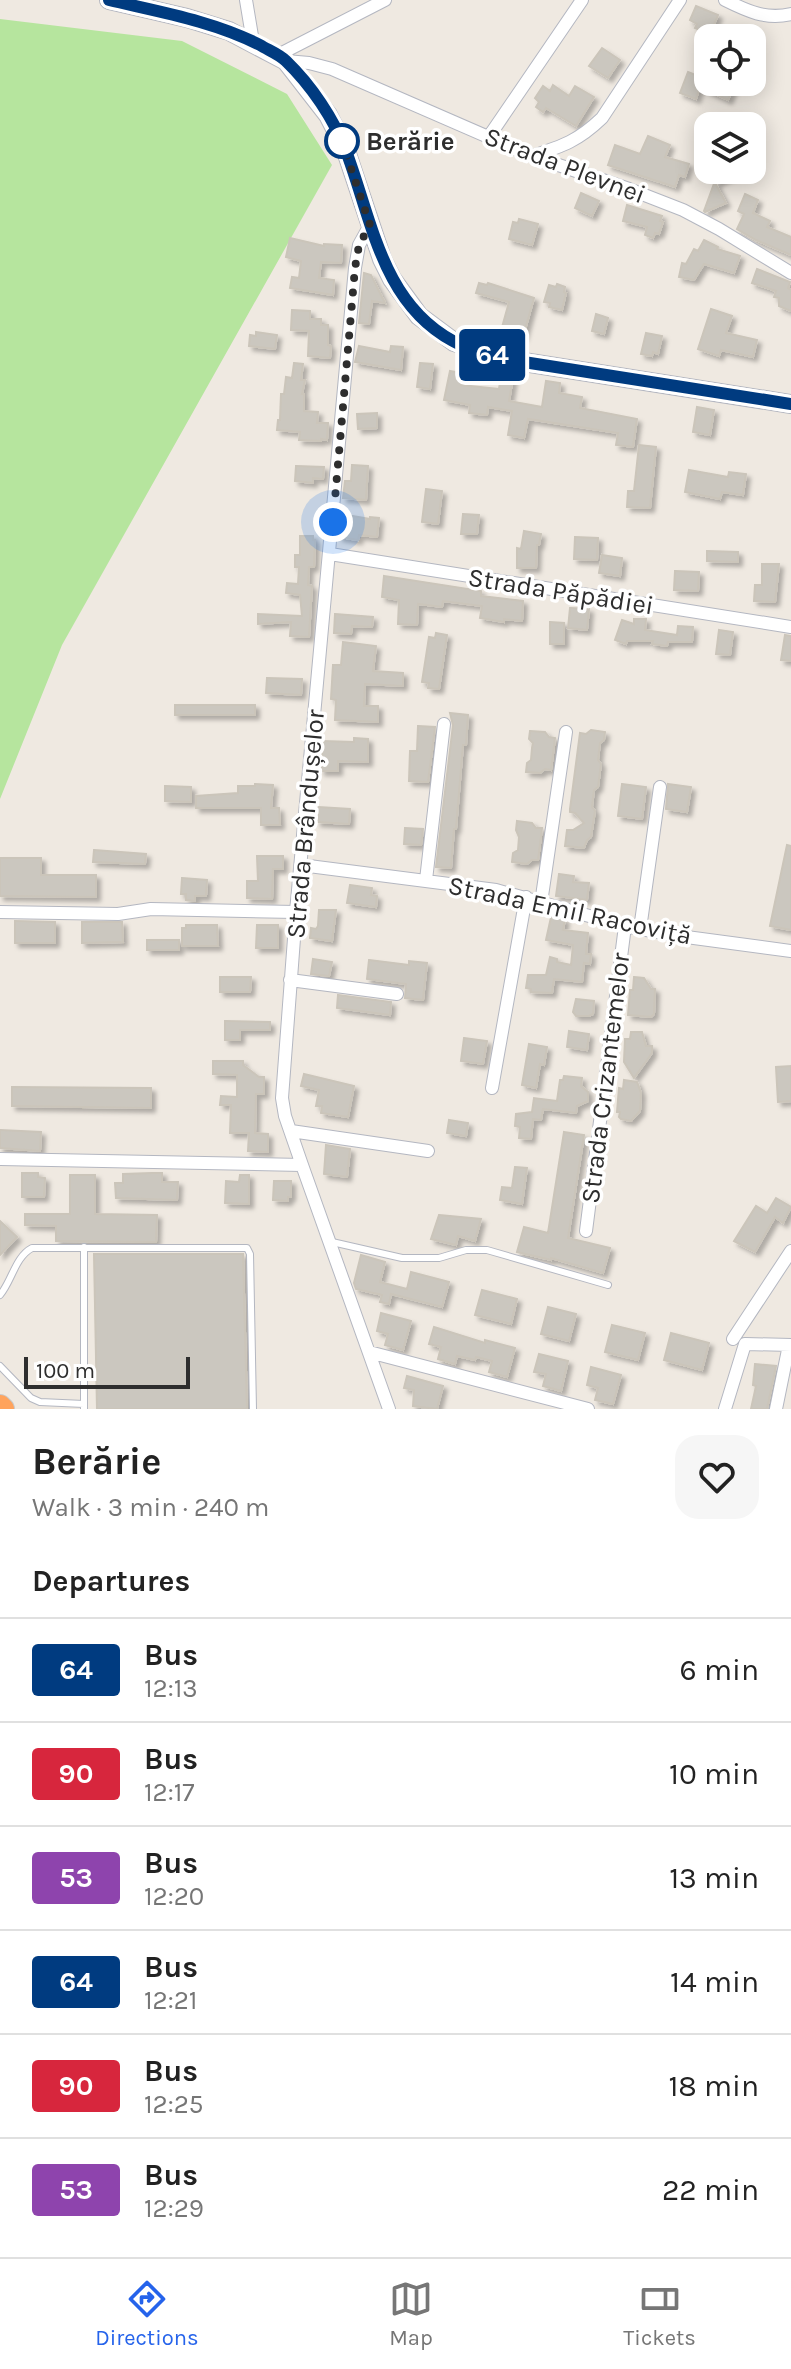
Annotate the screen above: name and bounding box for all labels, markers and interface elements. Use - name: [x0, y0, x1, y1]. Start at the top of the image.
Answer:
- map controls: [694, 24, 766, 184]
- button: locate: [694, 24, 766, 96]
- button: layers: [694, 112, 766, 184]
- street label: Strada Plevnei: [480, 121, 650, 210]
- marker: Berărie: [325, 124, 359, 158]
- place label: Berărie: [366, 126, 455, 157]
- line badge: 64: [456, 329, 528, 381]
- text: 64: [475, 338, 509, 371]
- your location: [313, 502, 353, 542]
- street label: Strada Păpădiei: [466, 562, 656, 621]
- street label: Strada Brândușelor: [280, 708, 331, 940]
- street label: Strada Emil Racoviță: [445, 870, 694, 951]
- street label: Strada Crizantemelor: [575, 950, 636, 1205]
- scale bar: [24, 1353, 190, 1389]
- text: 100 m: [36, 1358, 95, 1384]
- button: heart: [675, 1435, 759, 1519]
- text: Berărie: [32, 1439, 161, 1484]
- text: Walk · 3 min · 240 m: [32, 1492, 269, 1523]
- text: Departures: [32, 1563, 190, 1599]
- text: Bus: [144, 1637, 198, 1673]
- text: 6 min: [680, 1652, 759, 1688]
- text: 64: [59, 1653, 93, 1686]
- text: 12:13: [144, 1673, 198, 1704]
- text: Bus: [144, 1741, 198, 1777]
- text: 10 min: [669, 1756, 759, 1792]
- text: 90: [59, 1757, 93, 1790]
- text: 12:17: [144, 1777, 194, 1808]
- text: Bus: [144, 1845, 198, 1881]
- text: 13 min: [669, 1860, 759, 1896]
- text: 53: [59, 1861, 93, 1894]
- text: 12:20: [144, 1881, 204, 1912]
- text: Bus: [144, 1949, 198, 1985]
- text: 14 min: [670, 1964, 759, 2000]
- text: 64: [59, 1965, 93, 1998]
- text: 12:21: [144, 1985, 197, 2016]
- text: Bus: [144, 2053, 198, 2089]
- text: 18 min: [668, 2068, 759, 2104]
- text: 90: [59, 2069, 93, 2102]
- text: 12:25: [144, 2089, 203, 2120]
- text: Bus: [144, 2157, 198, 2193]
- text: 22 min: [662, 2172, 759, 2208]
- text: 53: [59, 2173, 93, 2206]
- text: 12:29: [144, 2193, 204, 2224]
- tab: Directions: [95, 2277, 199, 2351]
- tab: Map: [389, 2277, 433, 2351]
- tab: Tickets: [623, 2277, 696, 2351]

